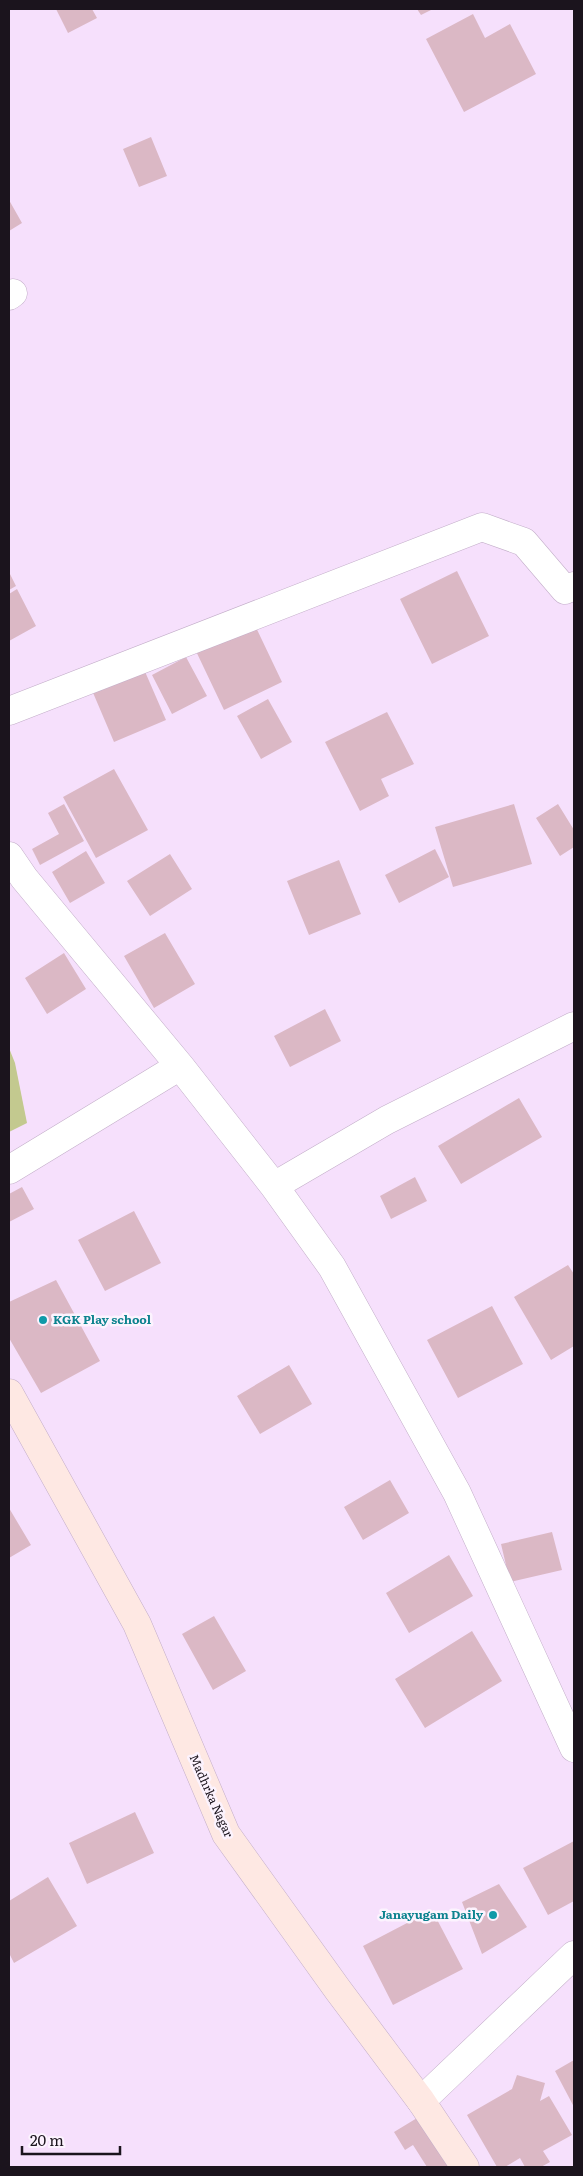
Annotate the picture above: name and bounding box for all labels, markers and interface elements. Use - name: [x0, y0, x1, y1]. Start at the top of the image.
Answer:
- place label: KGK Play school: [53, 1310, 152, 1328]
- marker: KGK Play school: [37, 1314, 49, 1326]
- street label: Madhrka Nagar: [185, 1751, 238, 1840]
- place label: Janayugam Daily: [379, 1905, 484, 1923]
- marker: Janayugam Daily: [487, 1909, 499, 1921]
- scale bar: [22, 2124, 120, 2156]
- text: 20 m: [30, 2128, 64, 2151]

